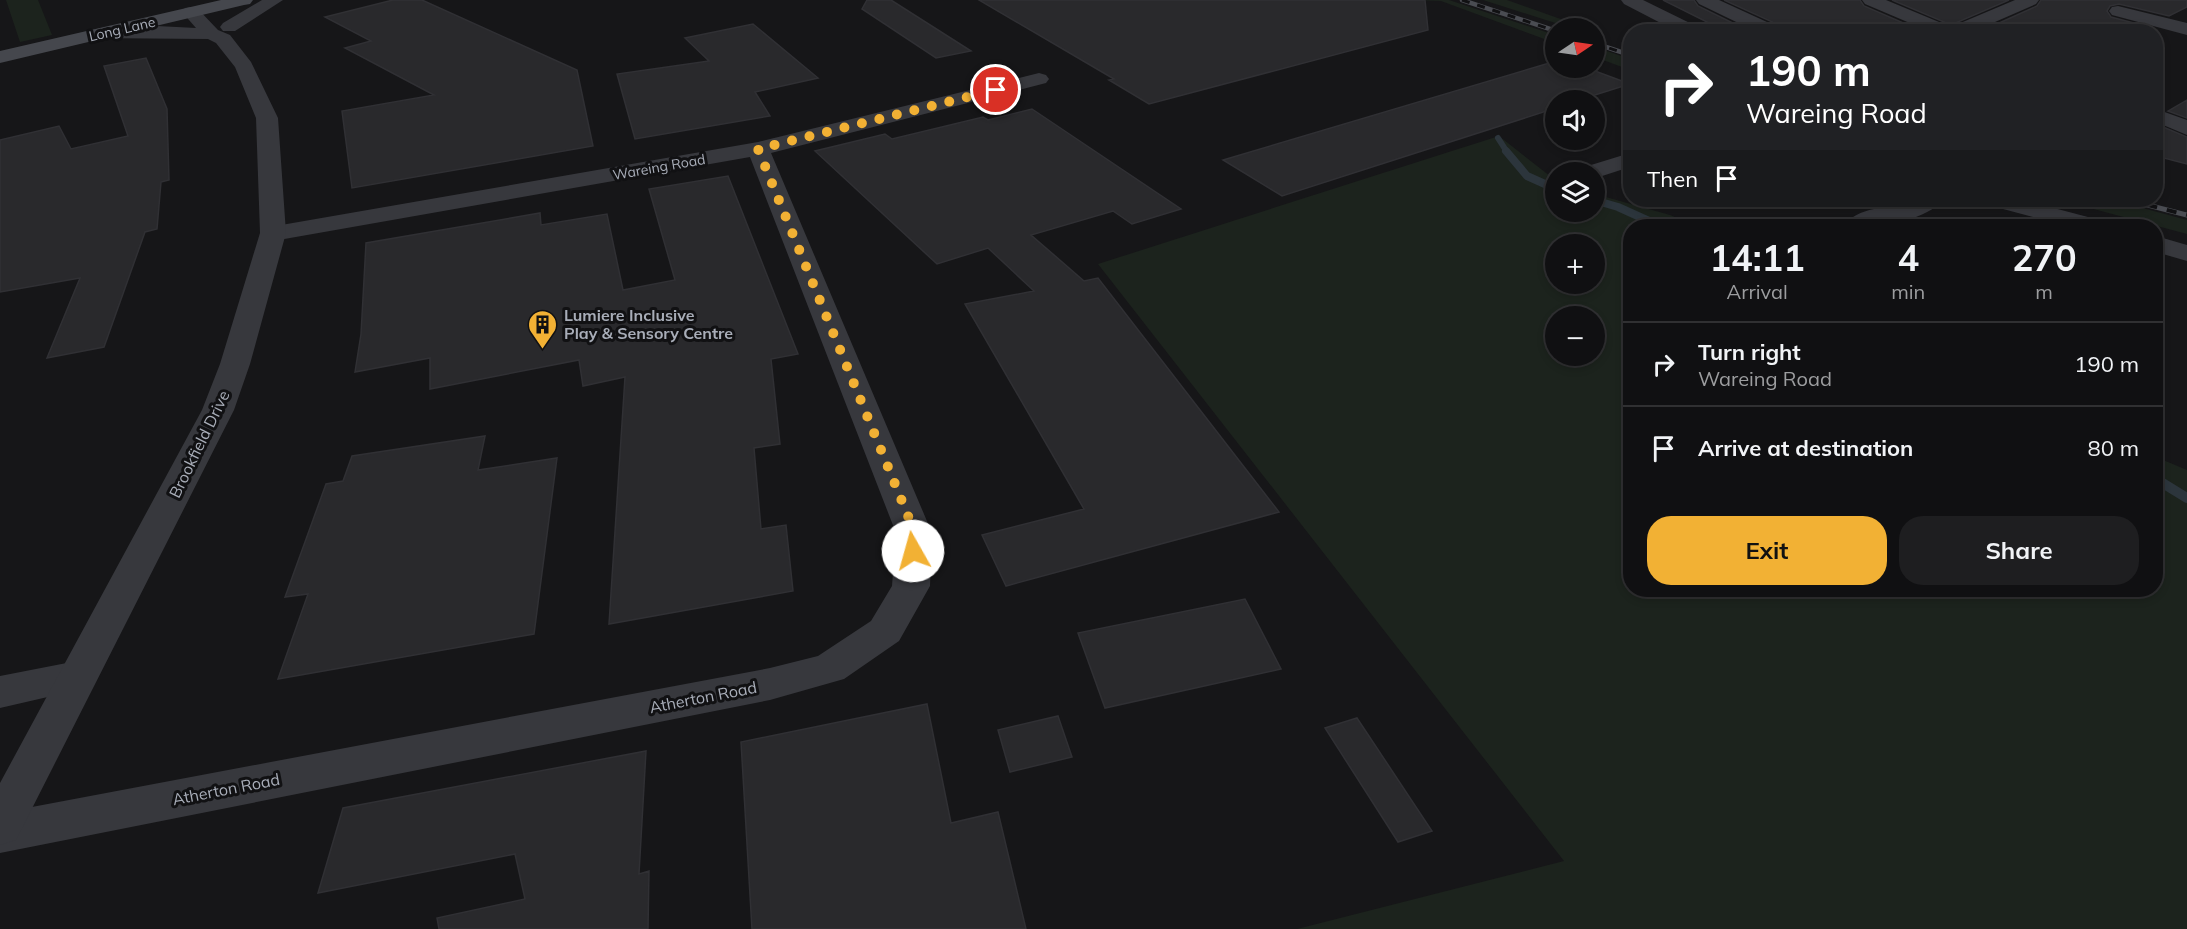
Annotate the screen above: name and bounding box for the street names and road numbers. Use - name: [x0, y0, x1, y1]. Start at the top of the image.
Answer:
- street label: Long Lane: [87, 13, 157, 45]
- street label: Wareing Road: [611, 150, 707, 184]
- street label: Brookfield Drive: [164, 387, 234, 501]
- street label: Atherton Road: [648, 677, 758, 717]
- street label: Atherton Road: [171, 769, 281, 809]

